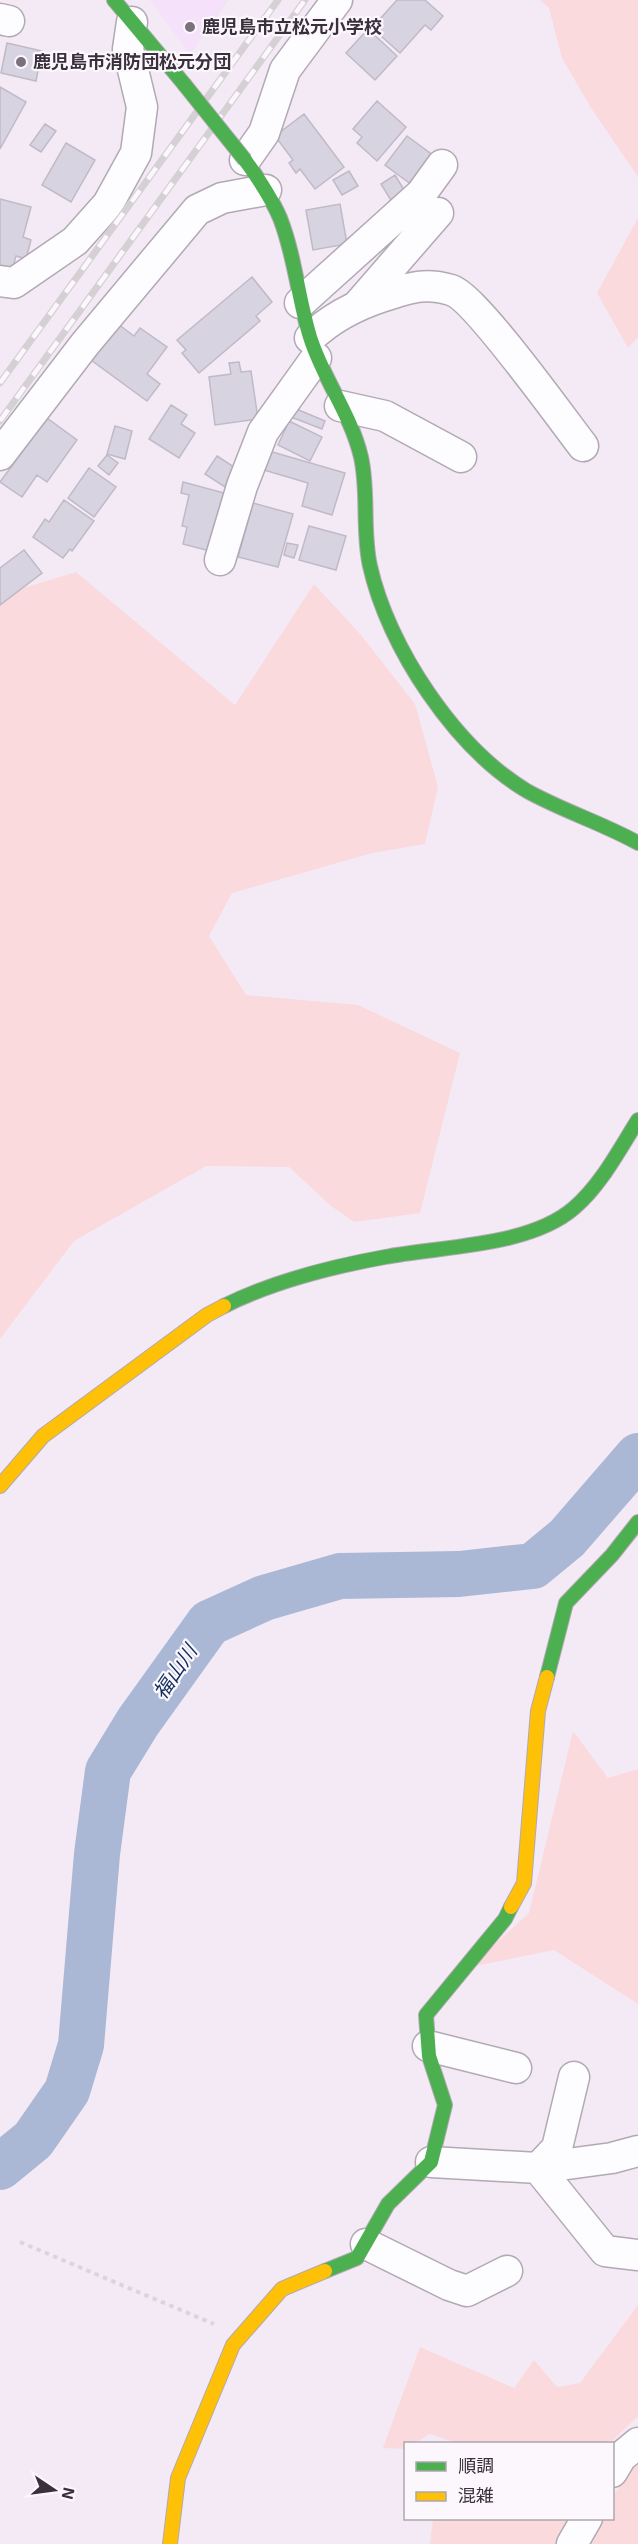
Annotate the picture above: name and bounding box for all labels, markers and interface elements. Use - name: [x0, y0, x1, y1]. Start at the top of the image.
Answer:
- place label: 鹿児島市立松元小学校: [202, 15, 382, 37]
- marker: 鹿児島市立松元小学校: [183, 20, 197, 34]
- place label: 鹿児島市消防団松元分団: [33, 50, 231, 72]
- marker: 鹿児島市消防団松元分団: [14, 55, 28, 69]
- water label: 福山川: [147, 1638, 202, 1703]
- legend: [404, 2442, 614, 2520]
- text: 順調: [458, 2454, 494, 2476]
- north arrow: [24, 2460, 84, 2520]
- text: 混雑: [458, 2484, 494, 2506]
- text: N: [59, 2486, 80, 2501]

